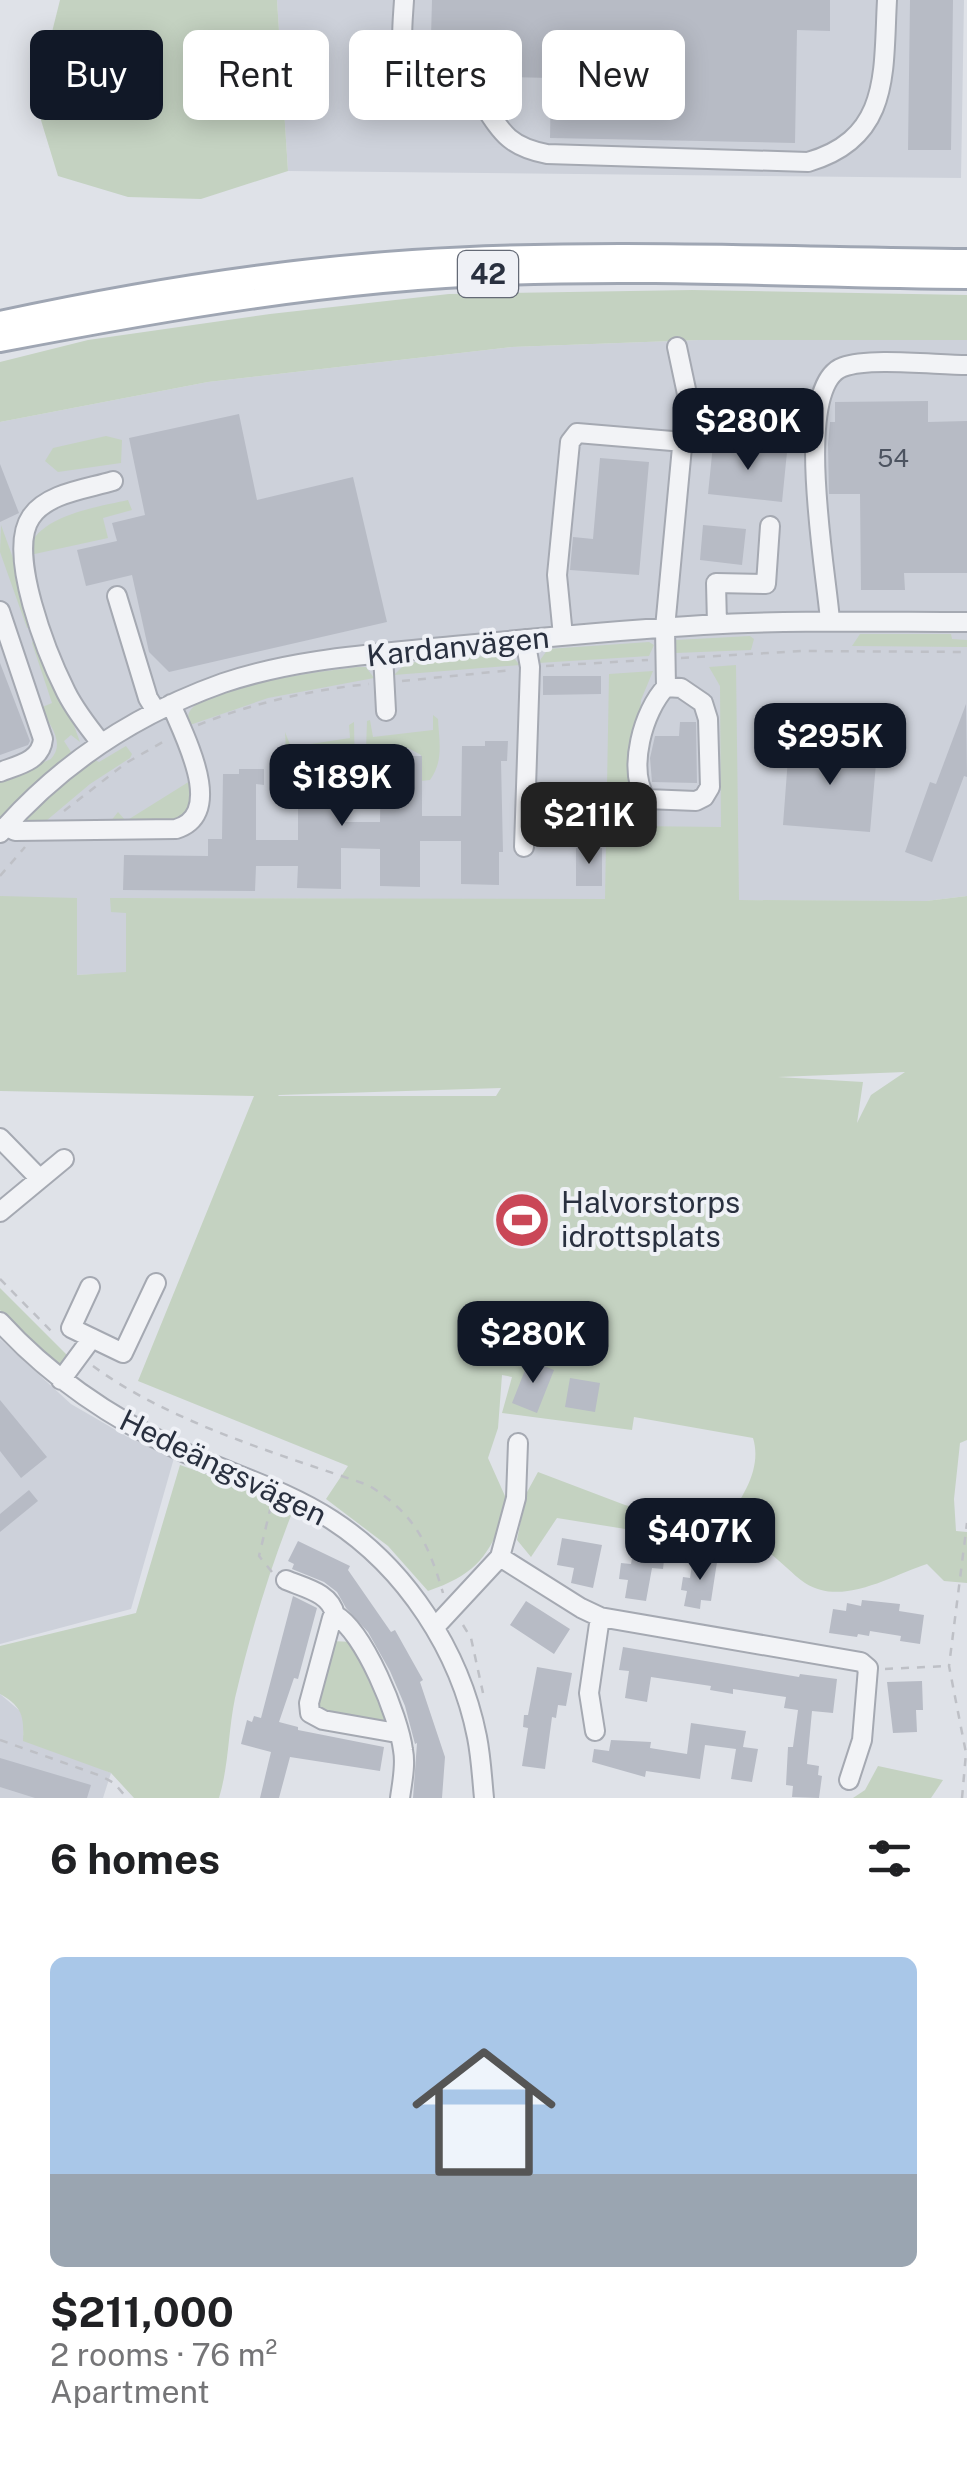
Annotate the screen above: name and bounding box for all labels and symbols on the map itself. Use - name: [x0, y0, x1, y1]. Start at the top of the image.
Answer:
- road number: 42: [458, 251, 518, 297]
- pin: $280K: [678, 388, 818, 473]
- house number: 54: [877, 443, 909, 473]
- street label: Kardanvägen: [365, 619, 551, 673]
- pin: $295K: [760, 703, 900, 788]
- pin: $189K: [272, 744, 412, 829]
- pin: $211K: [519, 782, 659, 867]
- place label: Halvorstorps idrottsplats: [561, 1184, 740, 1254]
- sports icon: Halvorstorps idrottsplats: [492, 1190, 552, 1250]
- pin: $280K: [463, 1301, 603, 1386]
- street label: Hedeängsvägen: [114, 1401, 333, 1533]
- pin: $407K: [630, 1498, 770, 1583]

